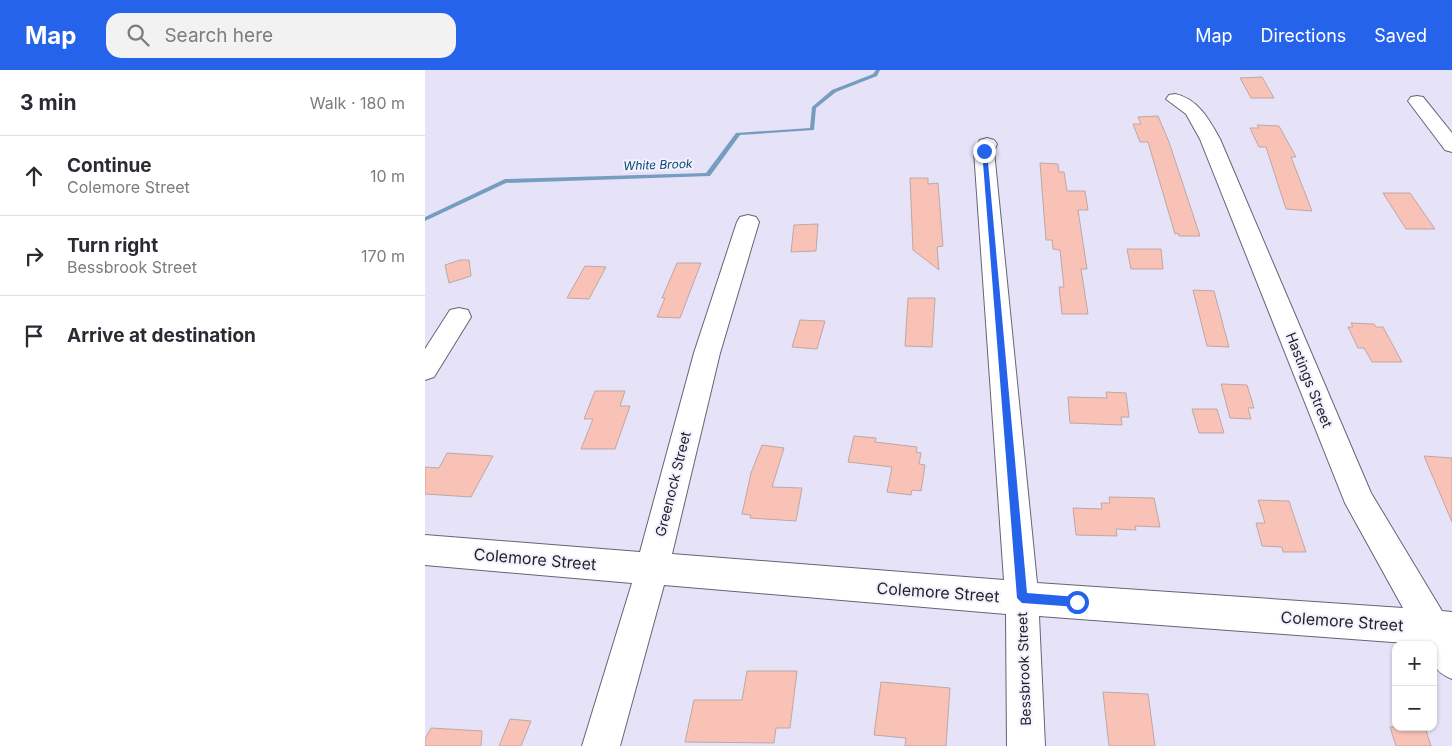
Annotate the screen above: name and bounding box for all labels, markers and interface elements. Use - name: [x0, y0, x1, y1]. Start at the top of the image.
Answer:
- search box: [106, 13, 456, 58]
- text: Map: [25, 21, 76, 50]
- icon: search: [124, 21, 152, 49]
- text: Search here: [164, 24, 273, 47]
- text: Map: [1195, 25, 1233, 46]
- text: Directions: [1261, 25, 1346, 46]
- text: Saved: [1374, 25, 1427, 46]
- text: 3 min: [20, 90, 76, 115]
- text: Walk · 180 m: [310, 93, 405, 113]
- route end: [973, 140, 996, 163]
- text: Continue: [67, 154, 152, 177]
- water label: White Brook: [623, 156, 693, 173]
- icon: ahead: [20, 162, 48, 190]
- text: 10 m: [370, 166, 405, 186]
- text: Colemore Street: [67, 177, 190, 197]
- text: Turn right: [67, 234, 158, 257]
- icon: right: [20, 242, 48, 270]
- text: 170 m: [361, 246, 405, 266]
- text: Bessbrook Street: [67, 257, 197, 277]
- icon: arrive: [20, 322, 48, 350]
- text: Arrive at destination: [67, 324, 256, 347]
- street label: Hastings Street: [1283, 330, 1336, 430]
- street label: Greenock Street: [651, 429, 694, 538]
- street label: Colemore Street: [473, 544, 597, 574]
- street label: Colemore Street: [876, 578, 1000, 606]
- route start: [1066, 591, 1089, 614]
- street label: Colemore Street: [1280, 607, 1404, 635]
- street label: Bessbrook Street: [1013, 612, 1034, 726]
- map controls: [1392, 641, 1437, 731]
- button: +: [1392, 641, 1437, 686]
- button: −: [1392, 686, 1437, 731]

